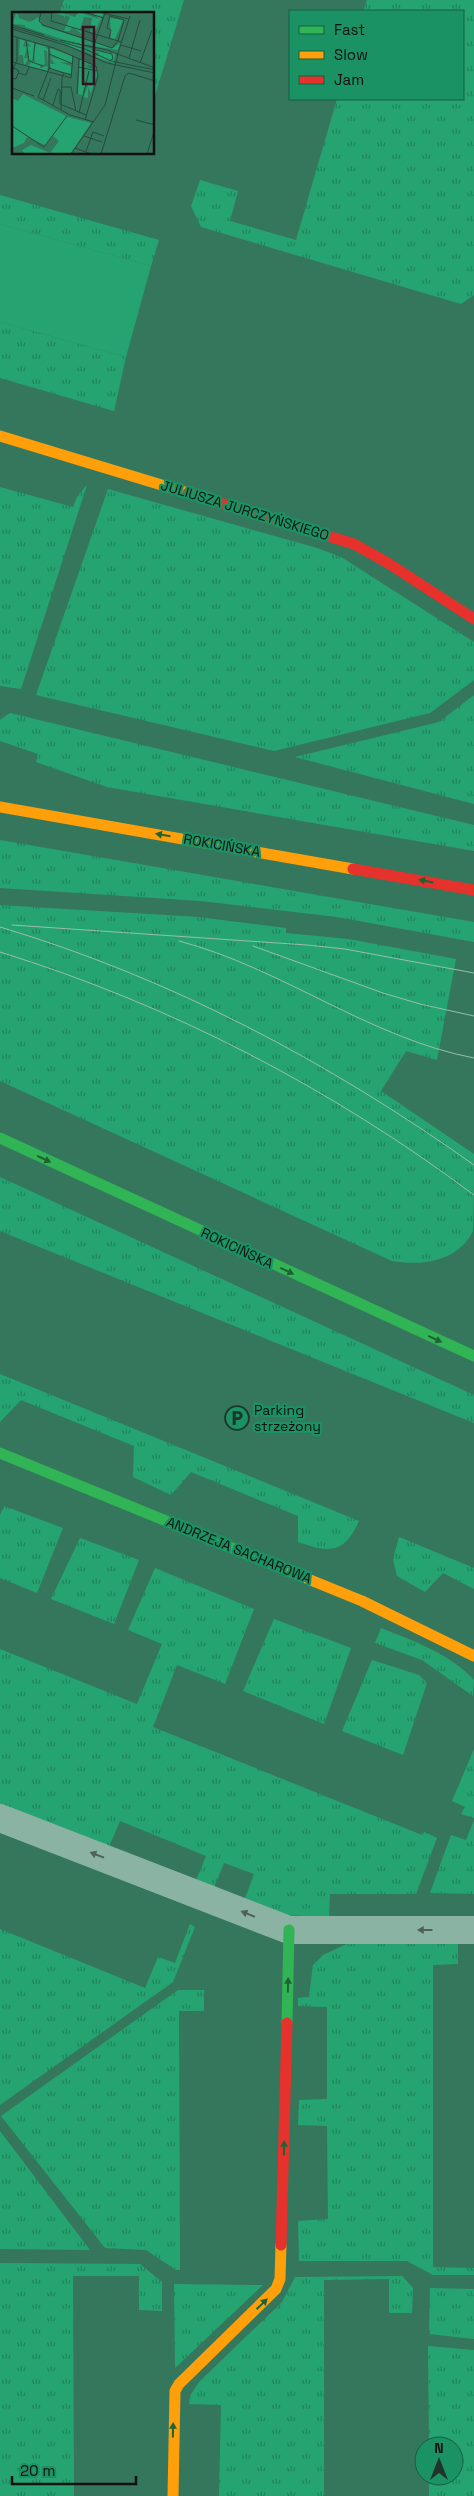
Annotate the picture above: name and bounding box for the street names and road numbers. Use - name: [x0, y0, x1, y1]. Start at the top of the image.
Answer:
- street label: JULIUSZA JURCZYŃSKIEGO: [159, 476, 331, 544]
- street label: ROKICIŃSKA: [182, 829, 262, 861]
- street label: ROKICIŃSKA: [198, 1223, 276, 1273]
- street label: ANDRZEJA SACHAROWA: [164, 1513, 315, 1588]

